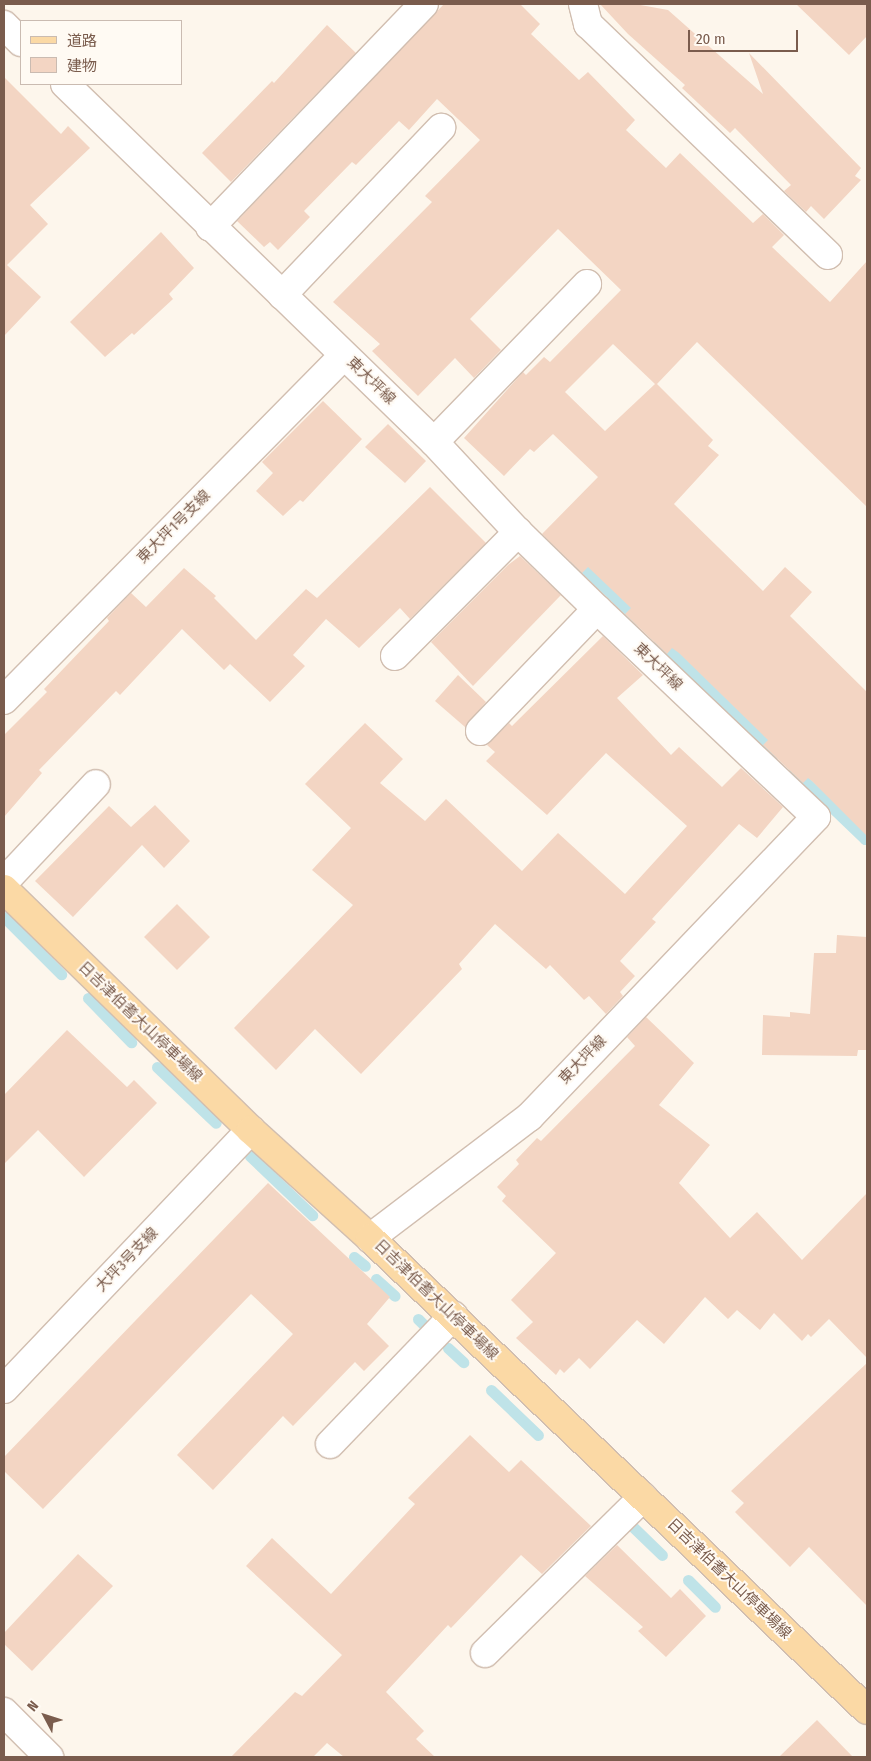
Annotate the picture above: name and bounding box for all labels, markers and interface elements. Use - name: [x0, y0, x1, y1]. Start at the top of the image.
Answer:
- legend: [20, 20, 182, 85]
- scale bar: [691, 20, 801, 52]
- text: 20 m: [696, 30, 726, 48]
- text: 道路: [67, 32, 97, 50]
- text: 建物: [67, 57, 97, 75]
- street label: 東大坪線: [343, 354, 399, 408]
- street label: 東大坪1号支線: [134, 487, 214, 567]
- street label: 東大坪線: [630, 640, 686, 694]
- street label: 日吉津伯耆大山停車場線: [74, 958, 206, 1086]
- street label: 東大坪線: [556, 1032, 610, 1088]
- street label: 大坪3号支線: [92, 1224, 162, 1296]
- street label: 日吉津伯耆大山停車場線: [370, 1236, 502, 1364]
- street label: 日吉津伯耆大山停車場線: [663, 1515, 795, 1643]
- north arrow: [20, 1691, 70, 1741]
- text: N: [24, 1697, 42, 1715]

